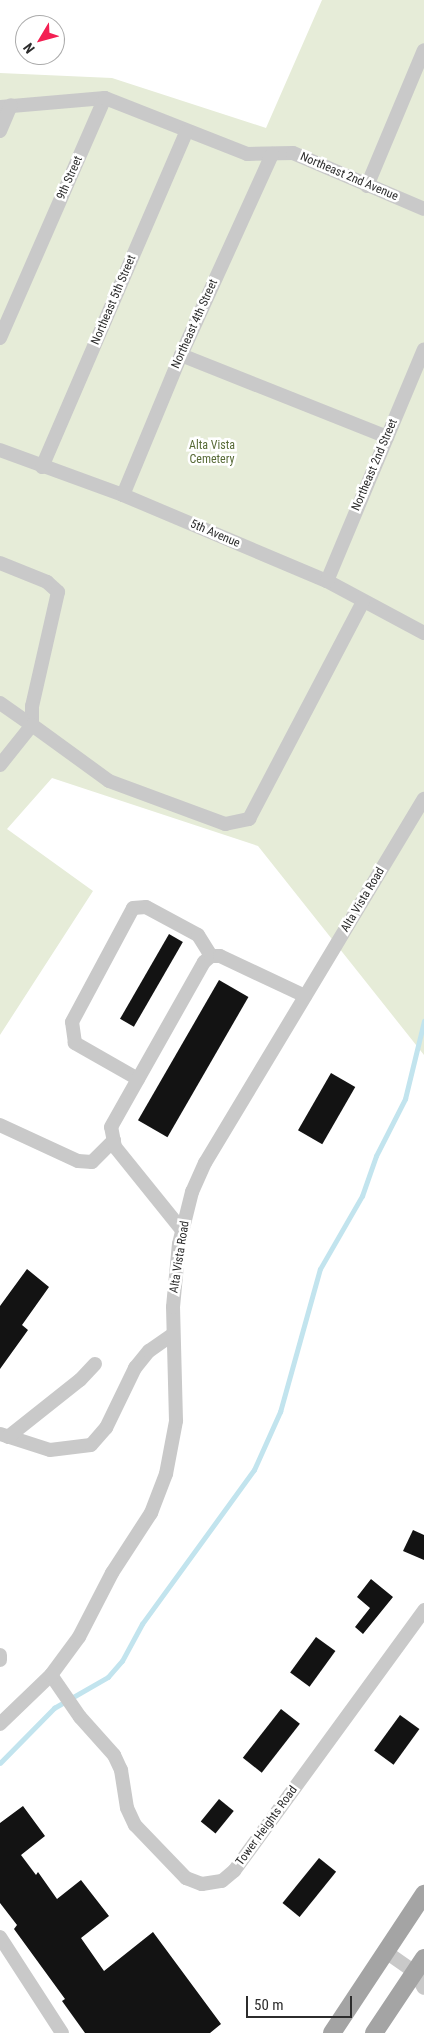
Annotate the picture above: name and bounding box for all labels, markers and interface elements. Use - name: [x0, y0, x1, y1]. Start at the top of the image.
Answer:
- north arrow: [15, 15, 65, 65]
- text: N: [20, 40, 38, 57]
- street label: Northeast 2nd Avenue: [298, 150, 400, 204]
- street label: 9th Street: [54, 154, 86, 202]
- street label: Northeast 5th Street: [89, 253, 139, 347]
- street label: Northeast 4th Street: [169, 277, 221, 371]
- street label: Northeast 2nd Street: [349, 417, 401, 513]
- park label: Alta Vista Cemetery: [189, 439, 235, 467]
- street label: 5th Avenue: [188, 517, 242, 551]
- street label: Alta Vista Road: [338, 865, 388, 935]
- street label: Alta Vista Road: [167, 1220, 193, 1294]
- street label: Tower Heights Road: [233, 1783, 301, 1869]
- scale bar: [249, 1986, 355, 2018]
- text: 50 m: [254, 1996, 284, 2014]

